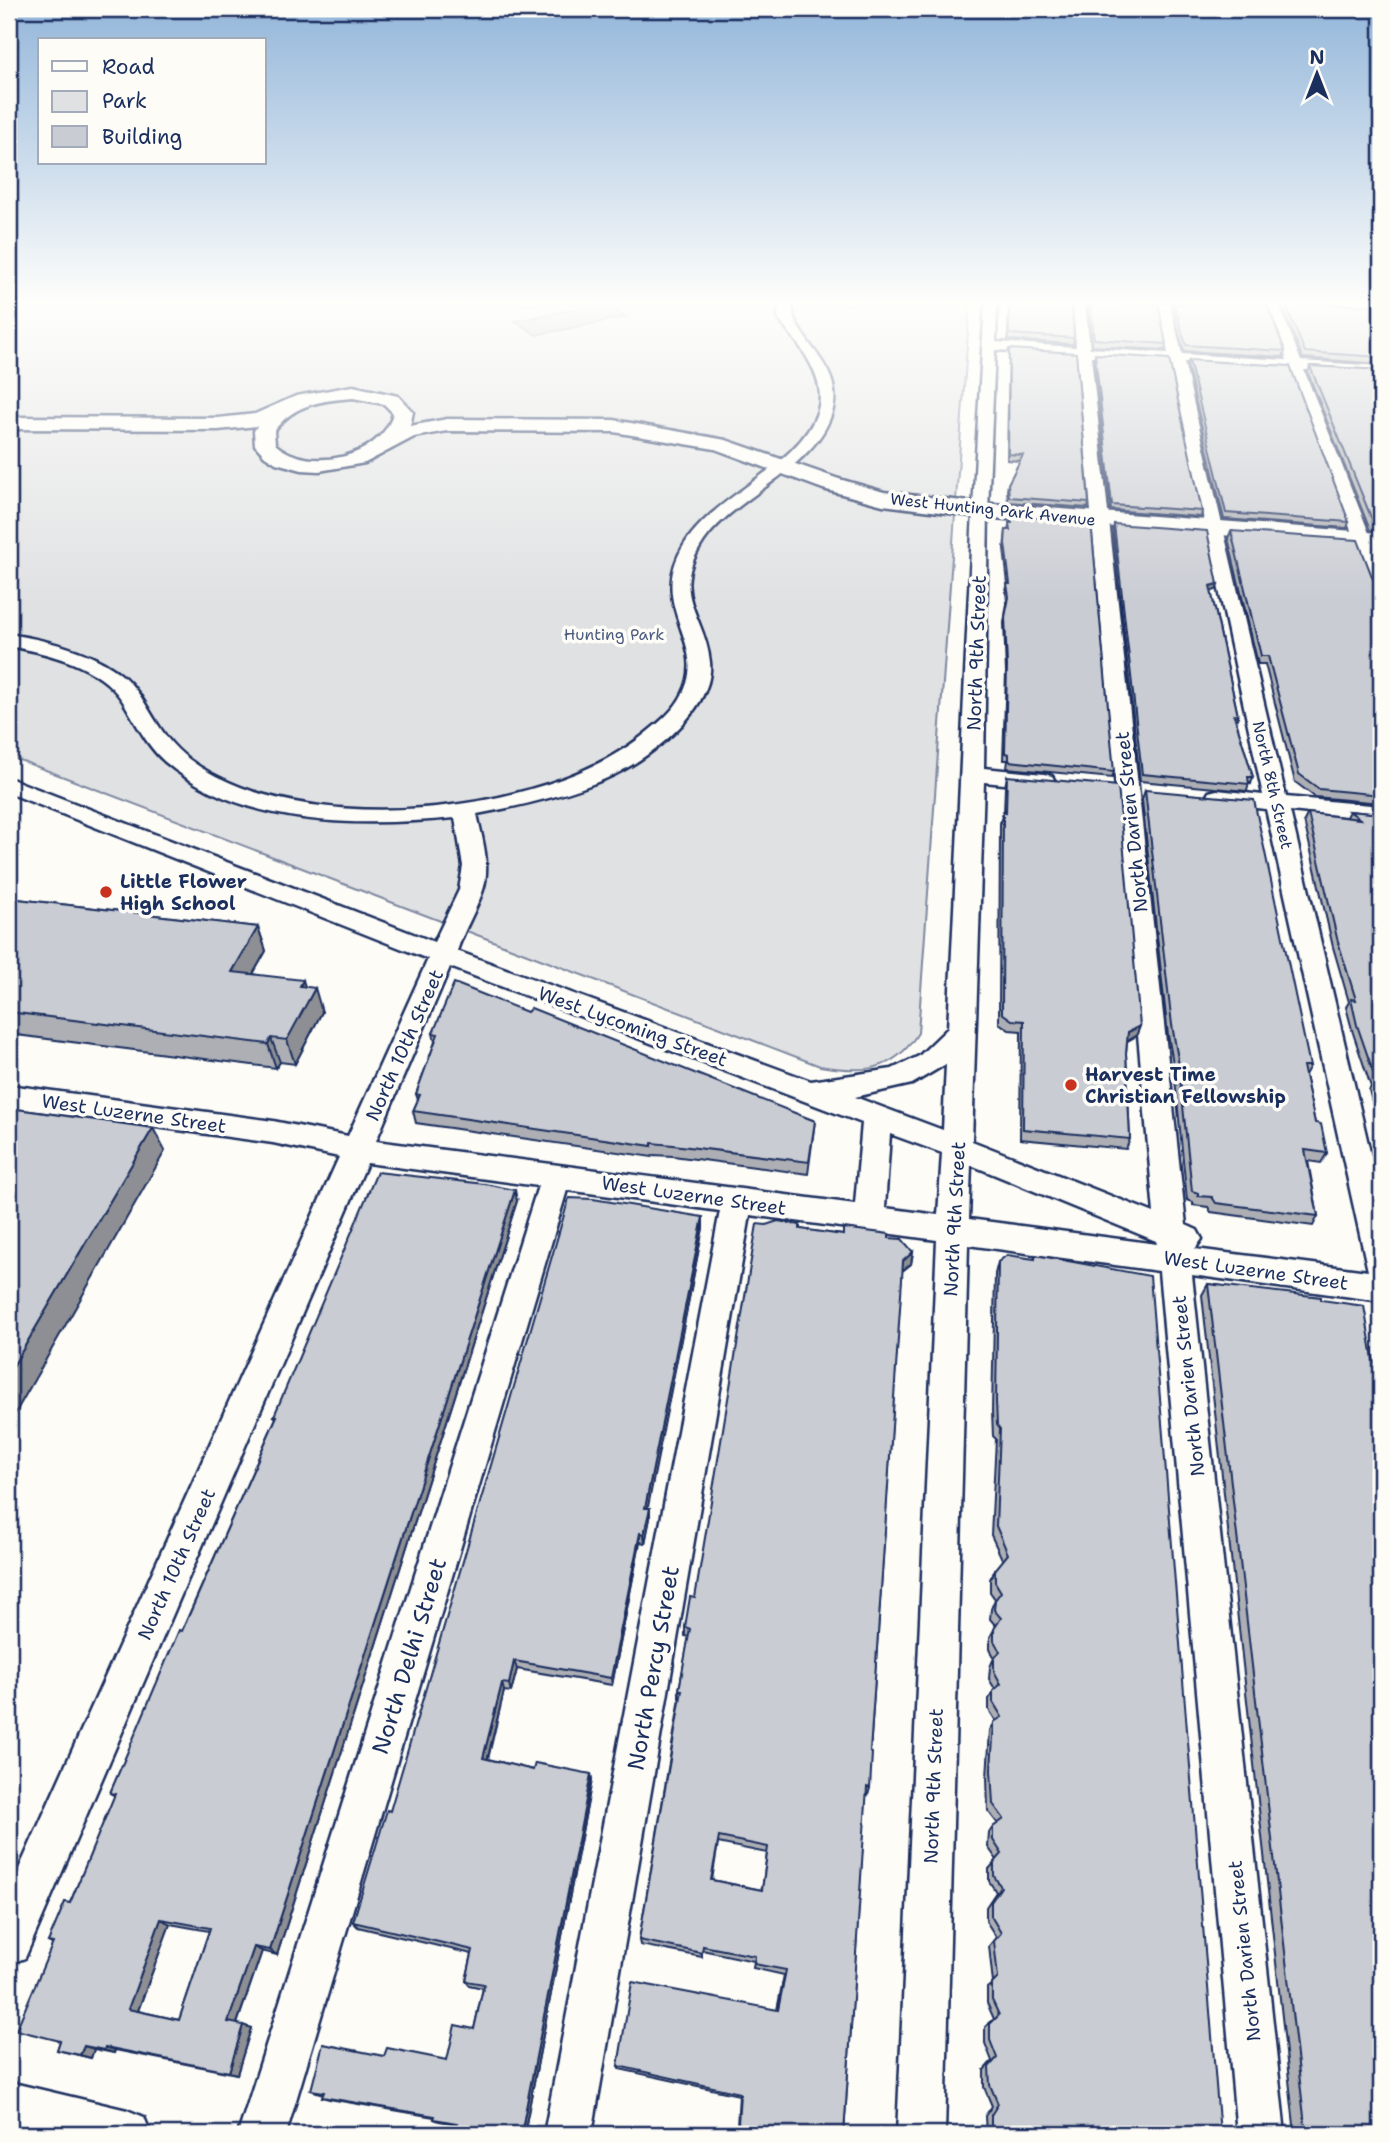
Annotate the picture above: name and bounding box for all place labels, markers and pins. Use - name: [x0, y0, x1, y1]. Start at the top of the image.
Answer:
- place label: Little Flower High School: [120, 869, 247, 916]
- marker: Little Flower High School: [98, 884, 114, 900]
- place label: Harvest Time Christian Fellowship: [1085, 1062, 1286, 1109]
- marker: Harvest Time Christian Fellowship: [1063, 1077, 1079, 1093]

